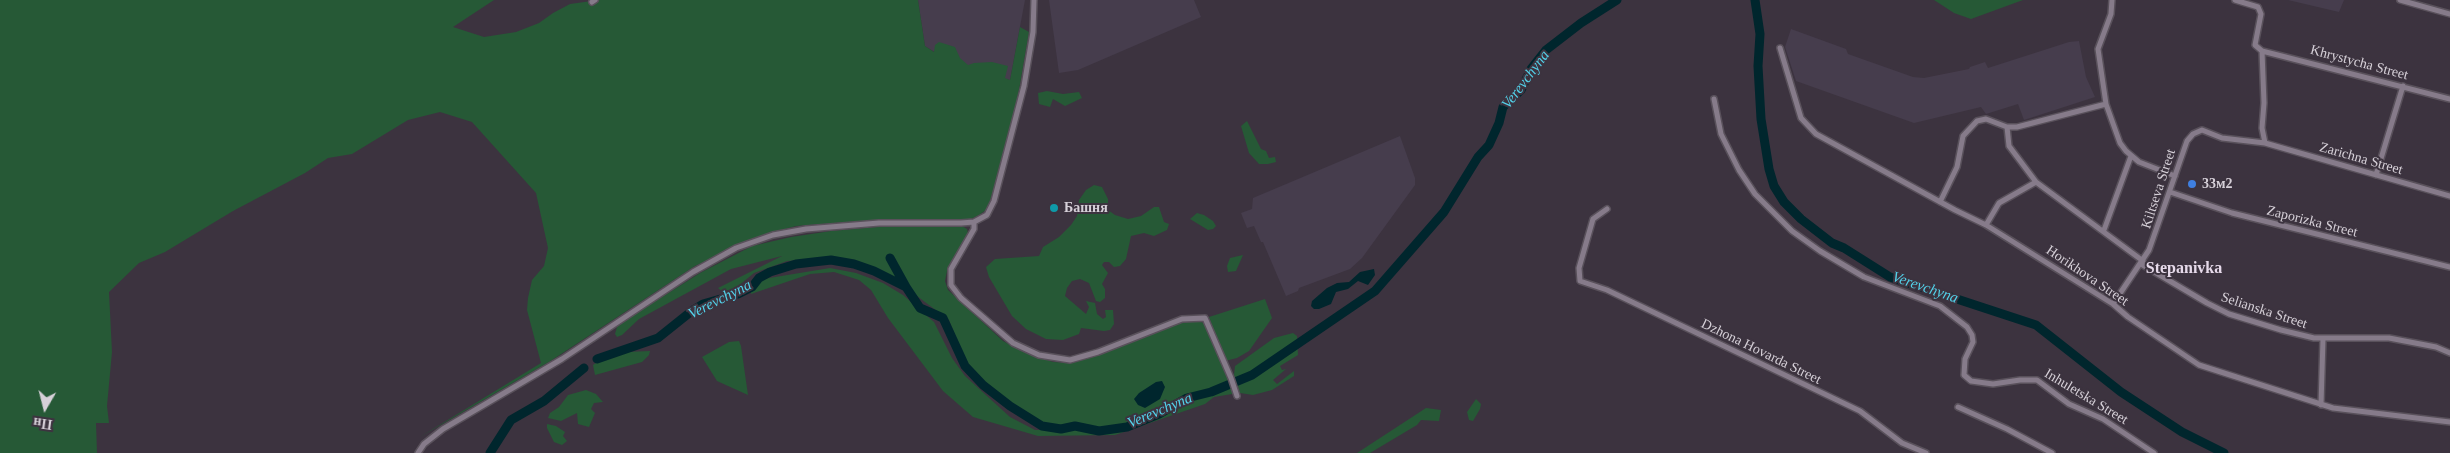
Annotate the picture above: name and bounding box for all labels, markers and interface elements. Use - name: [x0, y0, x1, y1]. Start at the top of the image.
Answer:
- street label: Khrystycha Street: [2308, 42, 2410, 84]
- water label: Verevchyna: [1498, 47, 1554, 113]
- street label: Zarichna Street: [2317, 139, 2405, 179]
- street label: Kiltseva Street: [2138, 147, 2180, 231]
- place label: 33м2: [2202, 176, 2233, 192]
- marker: 33м2: [2186, 178, 2198, 190]
- place label: Башня: [1064, 200, 1108, 216]
- marker: Башня: [1048, 202, 1060, 214]
- street label: Zaporizka Street: [2265, 203, 2359, 241]
- street label: Horikhova Street: [2042, 242, 2132, 310]
- district label: Stepanivka: [2146, 259, 2222, 279]
- water label: Verevchyna: [1890, 268, 1960, 308]
- water label: Verevchyna: [685, 276, 755, 324]
- street label: Selianska Street: [2219, 289, 2309, 333]
- street label: Dzhona Hovarda Street: [1698, 316, 1824, 388]
- street label: Inhuletska Street: [2041, 365, 2131, 429]
- north arrow: [20, 383, 70, 433]
- water label: Verevchyna: [1125, 389, 1195, 433]
- text: Пн: [32, 415, 53, 432]

